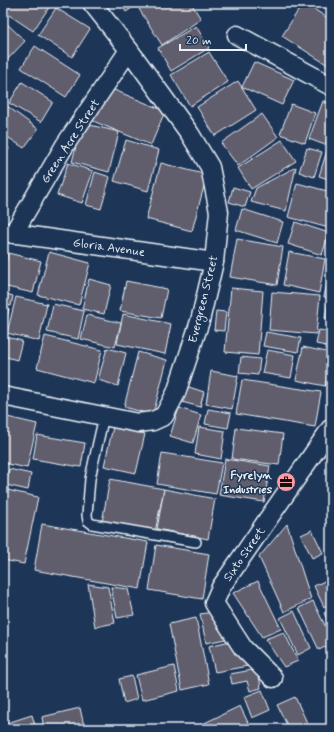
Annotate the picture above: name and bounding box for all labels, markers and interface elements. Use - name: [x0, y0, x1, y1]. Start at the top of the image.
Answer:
- scale bar: [180, 26, 246, 52]
- text: 20 m: [186, 33, 212, 49]
- street label: Green Acre Street: [38, 96, 104, 187]
- street label: Gloria Avenue: [72, 235, 146, 261]
- street label: Evergreen Street: [185, 254, 223, 345]
- place label: Fyrelyn Industries: [223, 468, 273, 498]
- office icon: Fyrelyn Industries: [275, 471, 297, 493]
- street label: Sixto Street: [220, 524, 269, 585]

